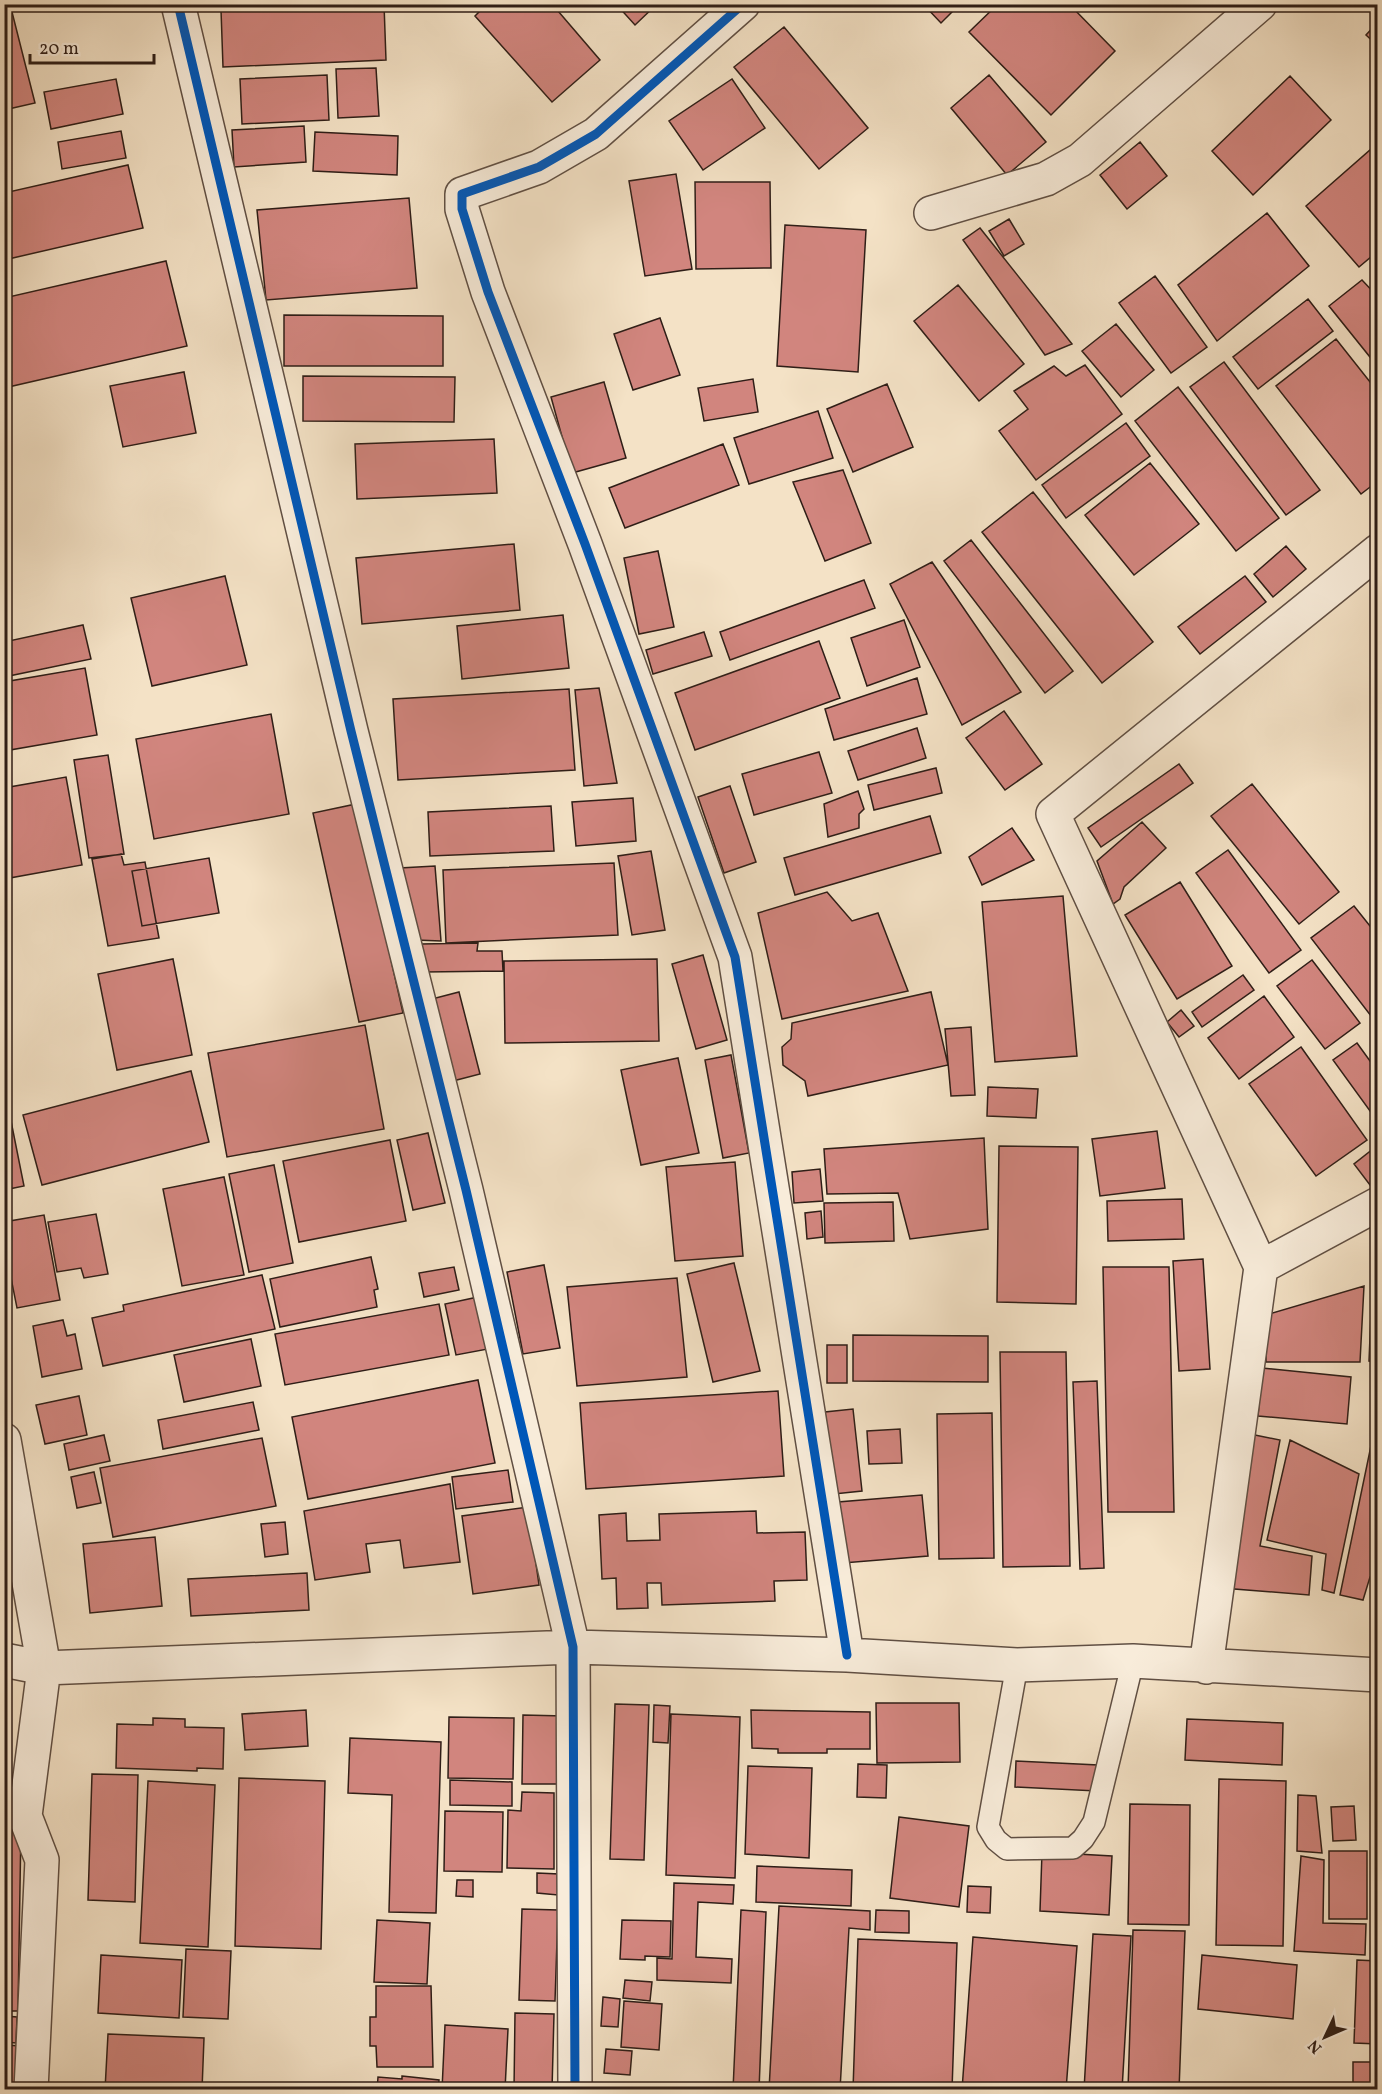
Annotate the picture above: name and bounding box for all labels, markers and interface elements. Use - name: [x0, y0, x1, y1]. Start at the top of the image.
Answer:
- scale bar: [30, 27, 154, 65]
- text: 20 m: [39, 37, 79, 62]
- north arrow: [1295, 2007, 1355, 2067]
- text: N: [1303, 2034, 1328, 2058]

